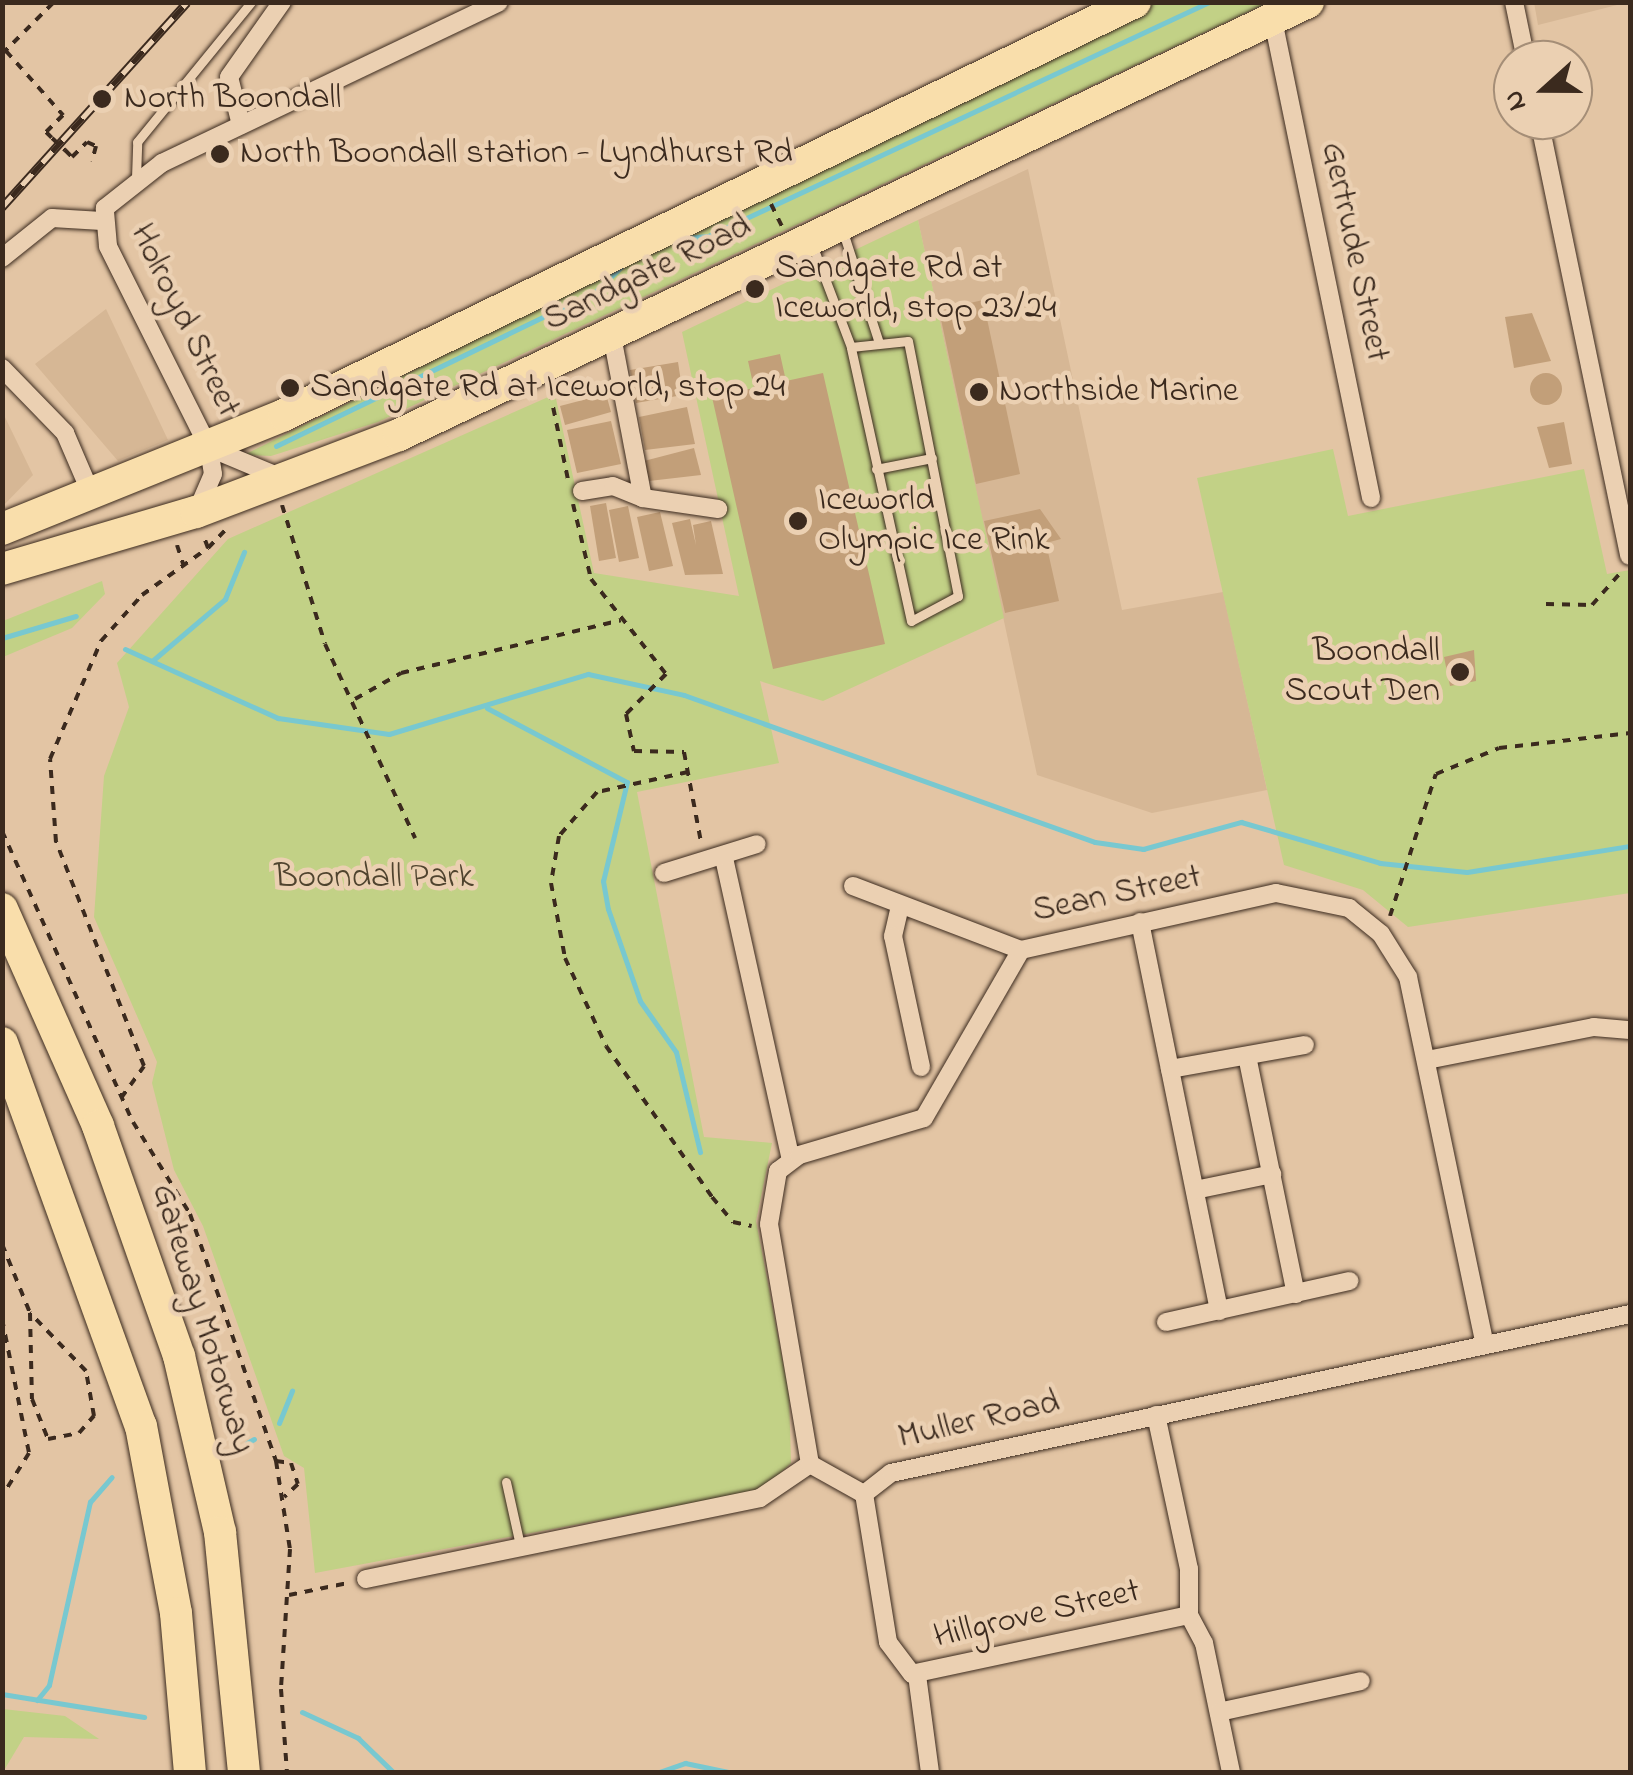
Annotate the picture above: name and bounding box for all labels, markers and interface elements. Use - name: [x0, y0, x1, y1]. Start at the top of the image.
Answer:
- north arrow: [1493, 40, 1593, 140]
- place label: North Boondall: [124, 78, 341, 120]
- text: N: [1494, 84, 1539, 116]
- marker: North Boondall: [89, 86, 115, 112]
- place label: North Boondall station - Lyndhurst Rd: [240, 133, 793, 175]
- street label: Gertrude Street: [1310, 138, 1398, 366]
- marker: North Boondall station - Lyndhurst Rd: [209, 143, 231, 165]
- street label: Sandgate Road: [538, 206, 758, 342]
- street label: Holroyd Street: [119, 218, 249, 424]
- place label: Sandgate Rd at Iceworld, stop 23/24: [775, 248, 1057, 330]
- marker: Sandgate Rd at Iceworld, stop 23/24: [744, 278, 766, 300]
- place label: Sandgate Rd at Iceworld, stop 24: [310, 367, 785, 409]
- place label: Northside Marine: [999, 371, 1239, 413]
- marker: Sandgate Rd at Iceworld, stop 24: [279, 377, 301, 399]
- marker: Northside Marine: [968, 381, 990, 403]
- place label: Iceworld Olympic Ice Rink: [818, 480, 1050, 562]
- marker: Iceworld Olympic Ice Rink: [787, 510, 809, 532]
- place label: Boondall Scout Den: [1285, 631, 1440, 713]
- marker: Boondall Scout Den: [1449, 661, 1471, 683]
- park label: Boondall Park: [274, 857, 474, 899]
- street label: Sean Street: [1029, 857, 1205, 933]
- street label: Gateway Motorway: [141, 1179, 263, 1459]
- street label: Muller Road: [894, 1382, 1064, 1460]
- street label: Hillgrove Street: [930, 1571, 1144, 1659]

